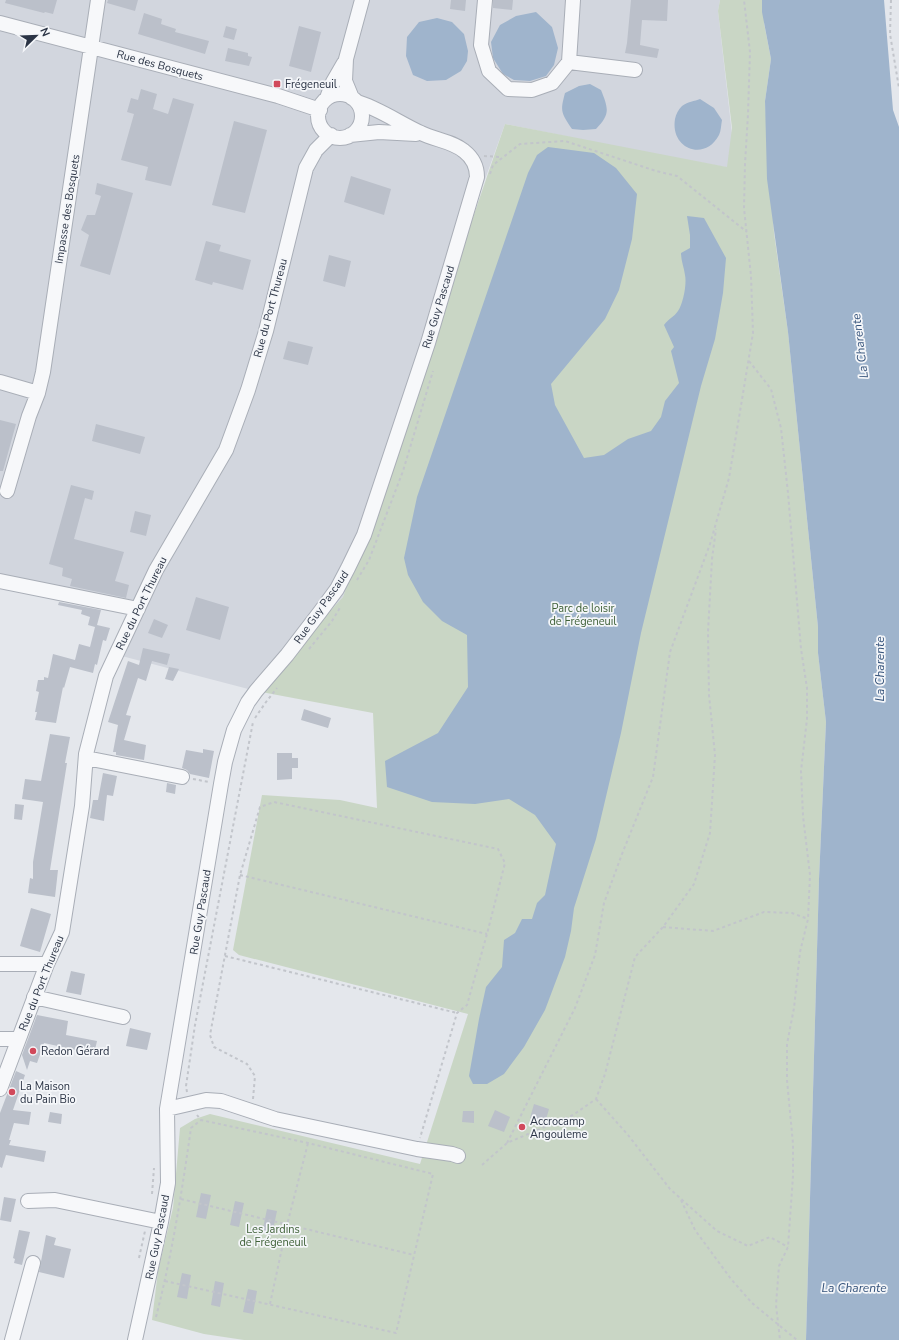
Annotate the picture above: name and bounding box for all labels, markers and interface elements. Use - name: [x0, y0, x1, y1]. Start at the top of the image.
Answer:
- north arrow: [16, 16, 56, 56]
- text: N: [36, 26, 53, 39]
- street label: Rue des Bosquets: [115, 47, 205, 84]
- place label: Frégeneuil: [285, 77, 338, 92]
- marker: Frégeneuil: [272, 79, 282, 89]
- street label: Impasse des Bosquets: [51, 153, 84, 265]
- street label: Rue du Port Thureau: [250, 257, 291, 359]
- street label: Rue Guy Pascaud: [419, 264, 458, 351]
- water label: La Charente: [848, 312, 872, 379]
- street label: Rue du Port Thureau: [112, 554, 171, 652]
- street label: Rue Guy Pascaud: [291, 568, 352, 647]
- park label: Parc de loisir de Frégeneuil: [549, 601, 617, 629]
- water label: La Charente: [872, 636, 888, 702]
- street label: Rue Guy Pascaud: [186, 868, 215, 956]
- street label: Rue du Port Thureau: [15, 933, 68, 1033]
- place label: Redon Gérard: [41, 1044, 110, 1059]
- marker: Redon Gérard: [28, 1046, 38, 1056]
- place label: La Maison du Pain Bio: [20, 1079, 76, 1107]
- marker: La Maison du Pain Bio: [7, 1087, 17, 1097]
- place label: Accrocamp Angouleme: [530, 1114, 587, 1142]
- marker: Accrocamp Angouleme: [517, 1122, 527, 1132]
- street label: Rue Guy Pascaud: [142, 1193, 173, 1281]
- park label: Les Jardins de Frégeneuil: [239, 1222, 307, 1250]
- water label: La Charente: [821, 1280, 887, 1296]

